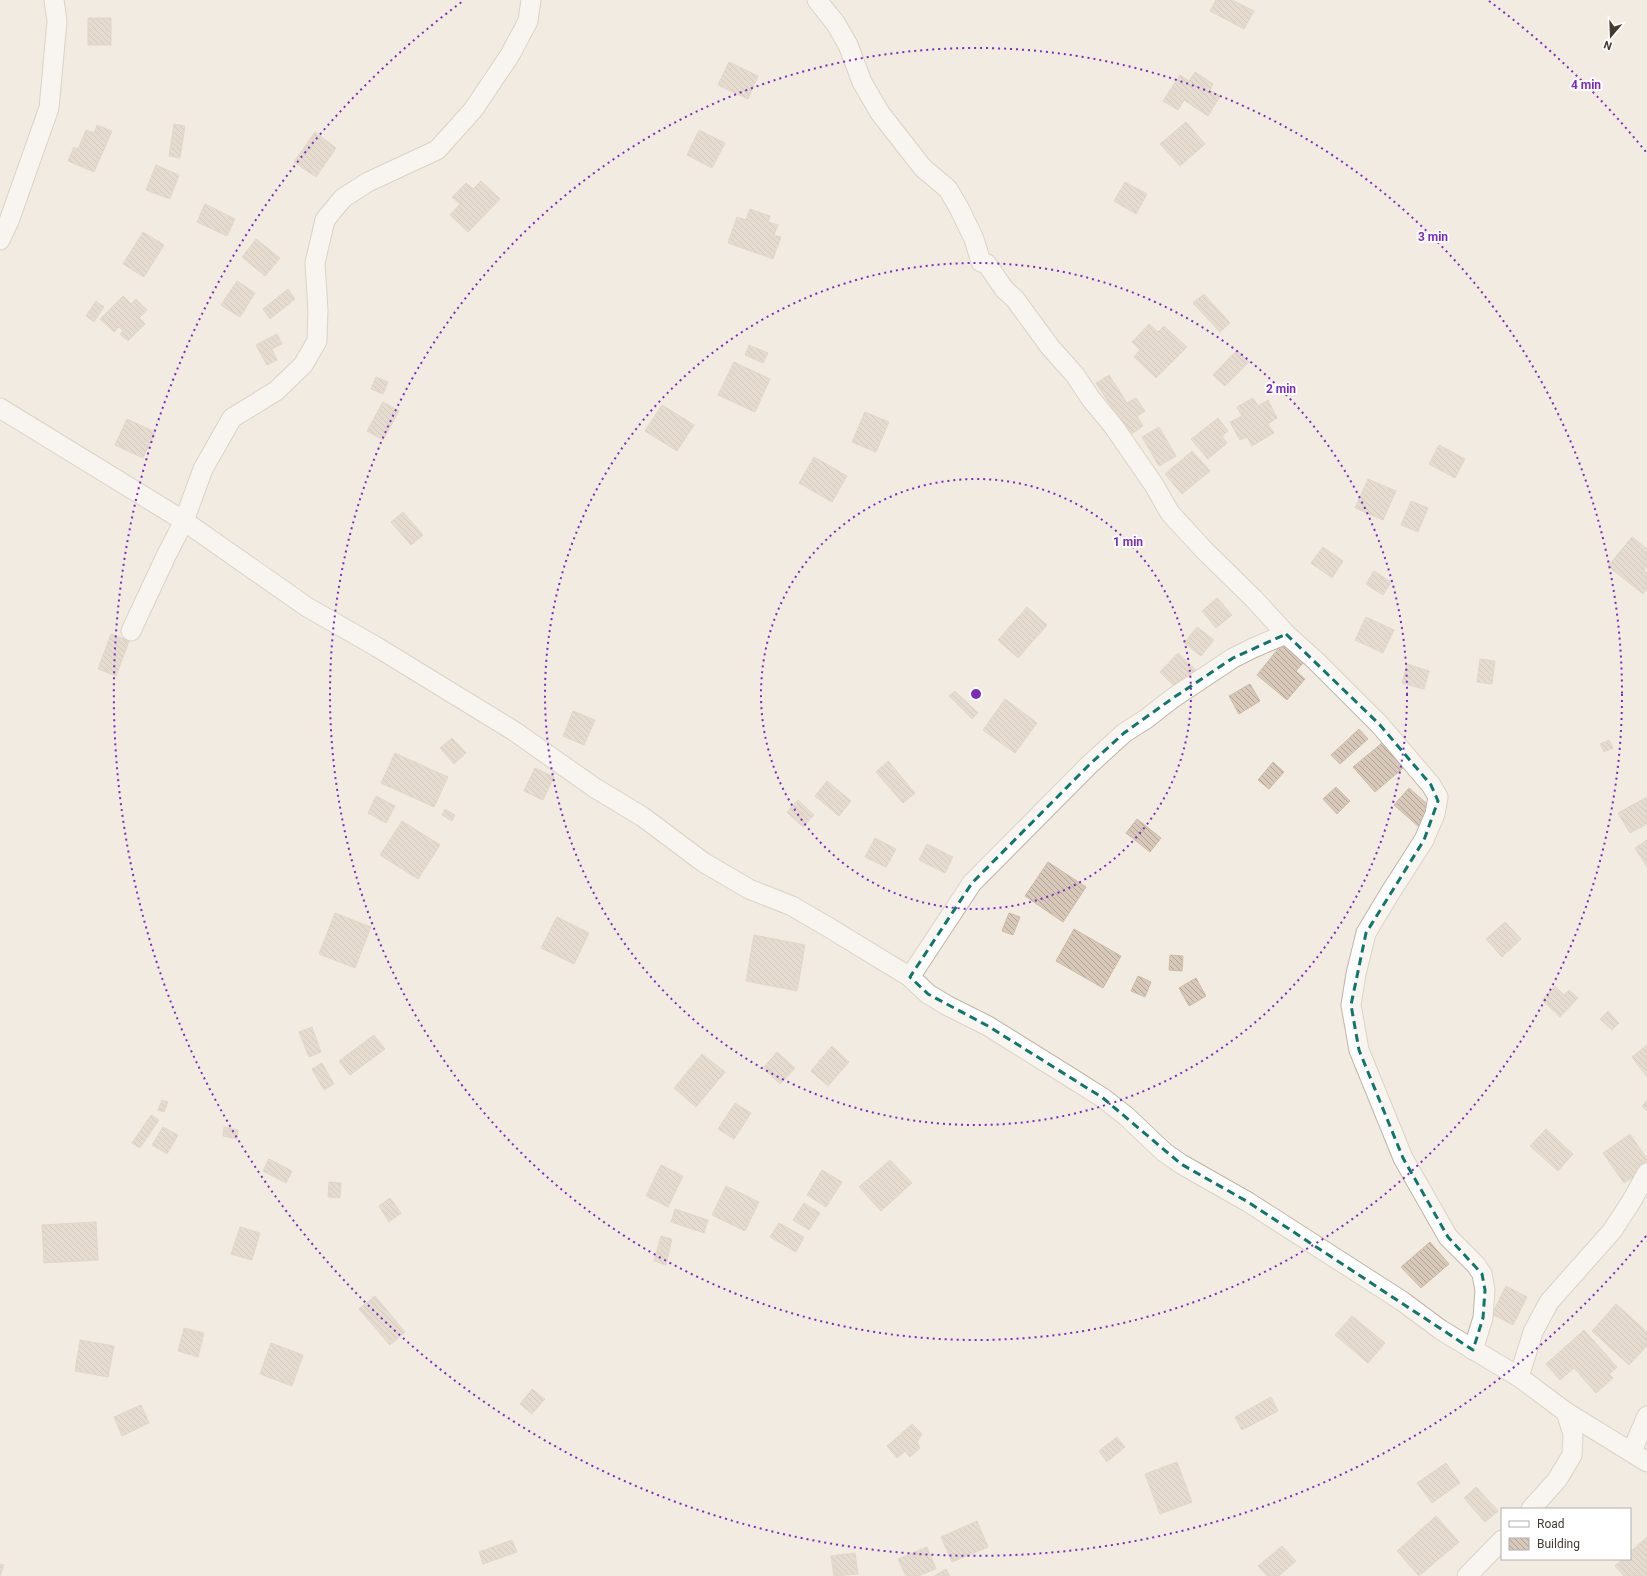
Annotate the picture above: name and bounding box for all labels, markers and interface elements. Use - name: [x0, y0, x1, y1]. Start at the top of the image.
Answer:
- north arrow: [1591, 16, 1631, 56]
- text: N: [1602, 37, 1614, 52]
- text: 4 min: [1571, 78, 1601, 92]
- text: 3 min: [1418, 230, 1448, 244]
- text: 2 min: [1266, 382, 1296, 396]
- text: 1 min: [1113, 535, 1143, 549]
- centre of rings: [969, 687, 983, 701]
- legend: [1501, 1508, 1631, 1560]
- text: Road: [1537, 1517, 1565, 1531]
- text: Building: [1537, 1537, 1580, 1551]

